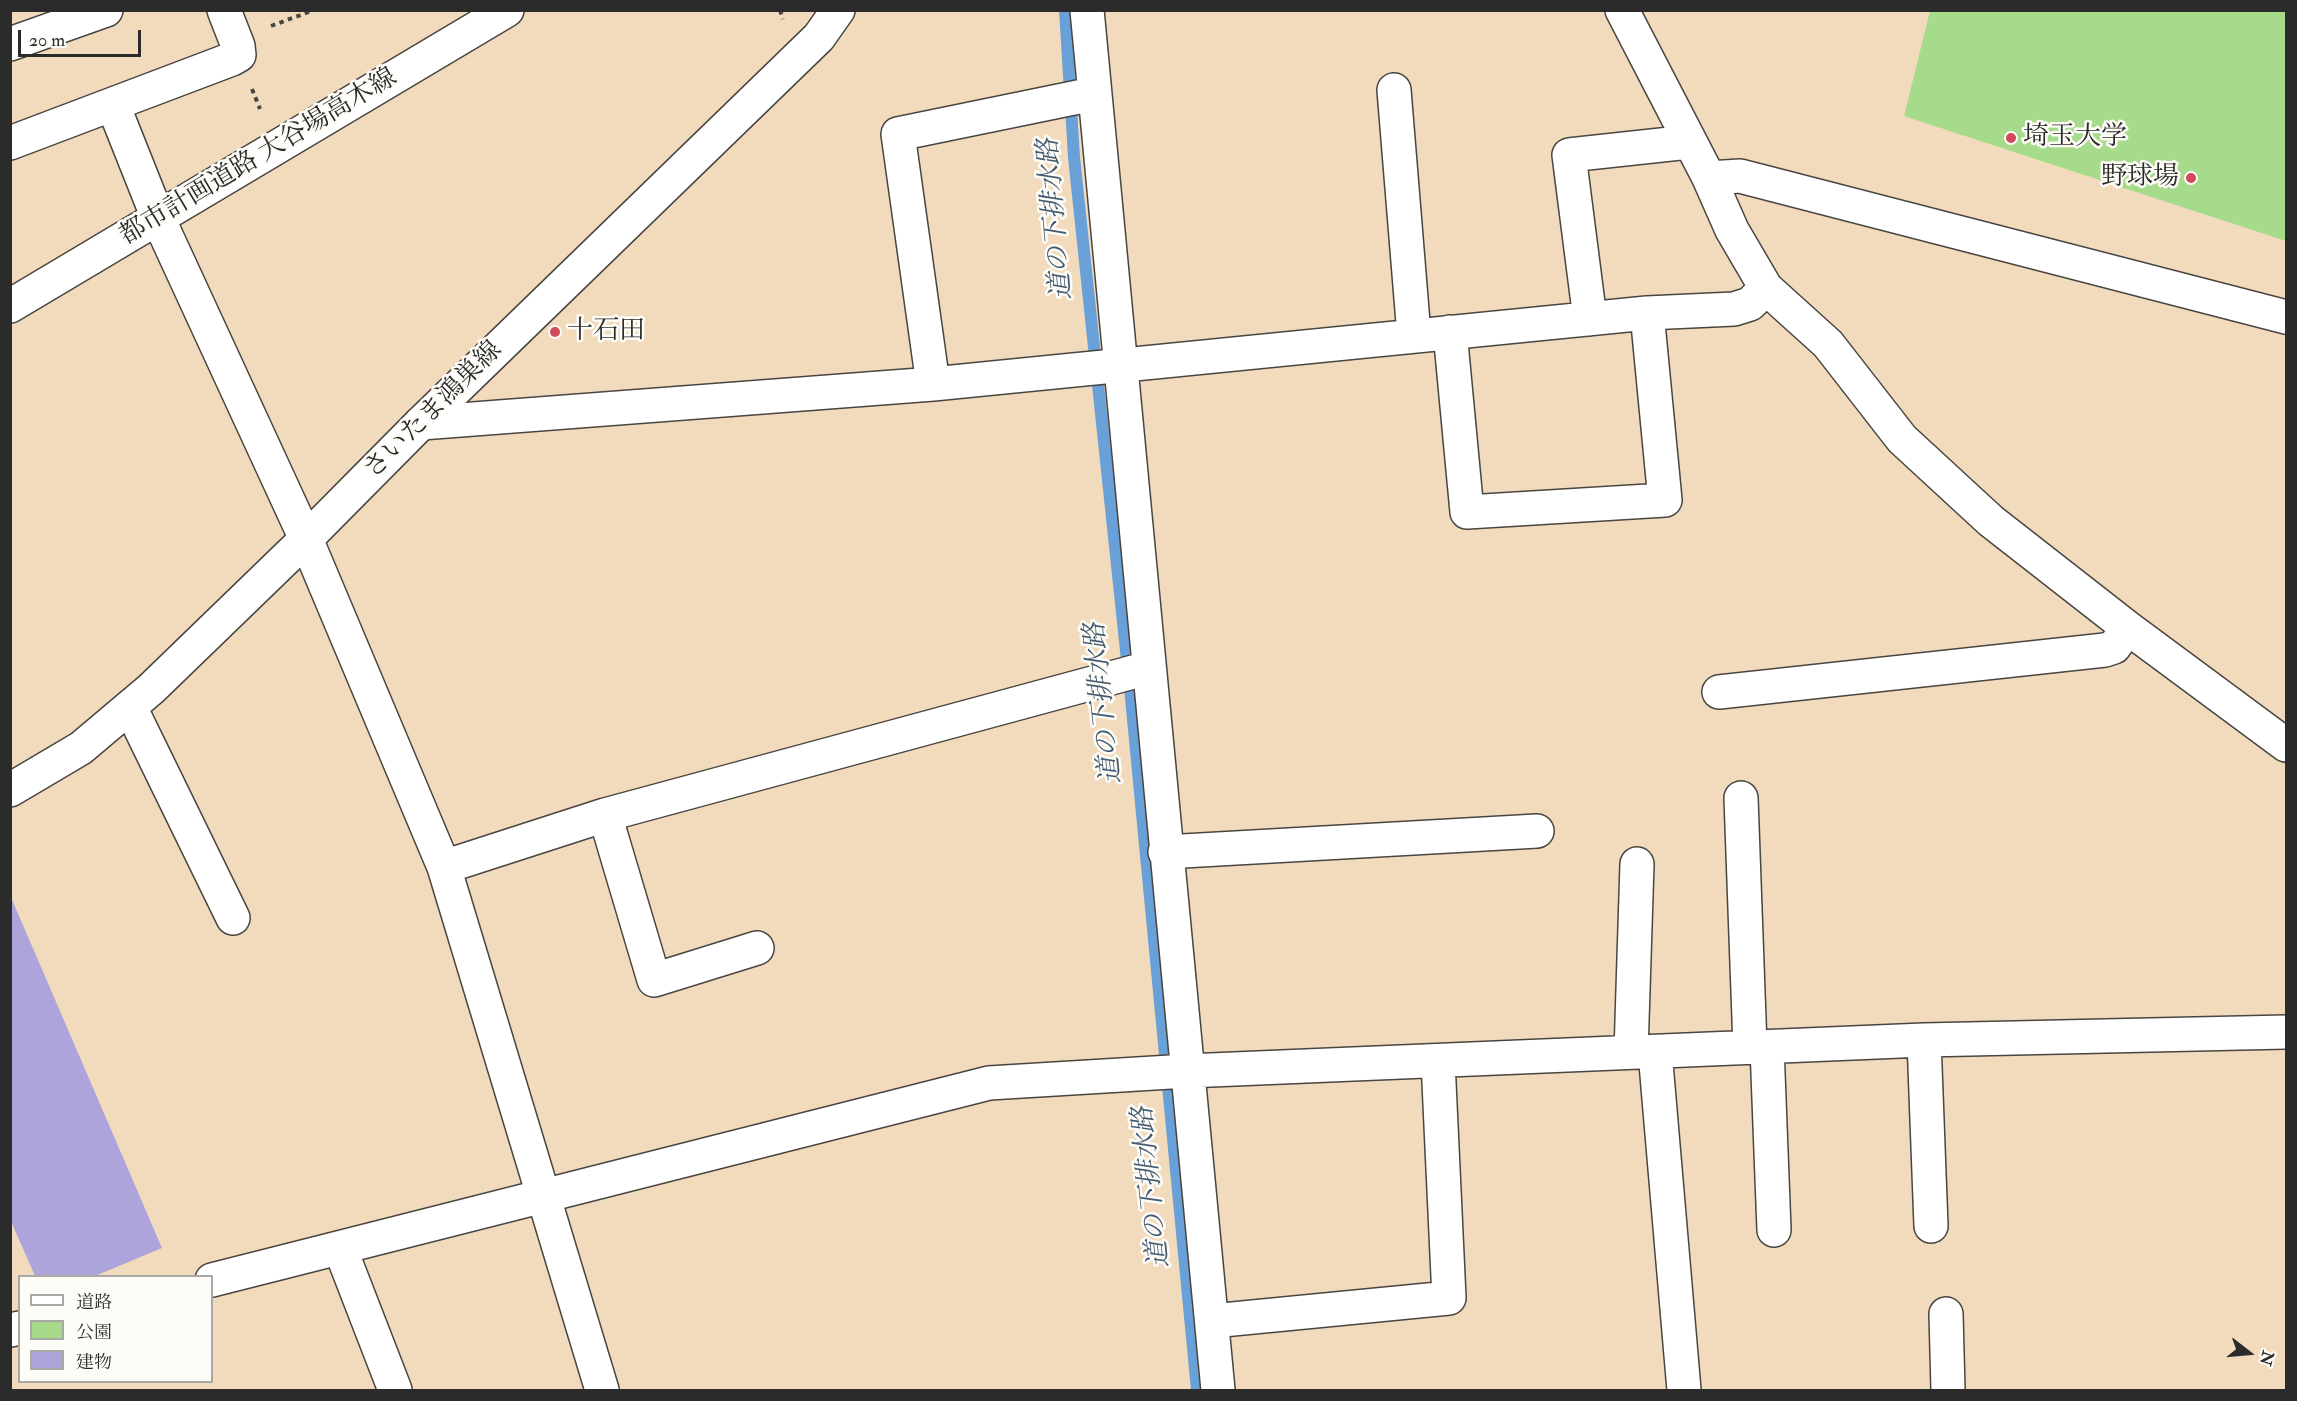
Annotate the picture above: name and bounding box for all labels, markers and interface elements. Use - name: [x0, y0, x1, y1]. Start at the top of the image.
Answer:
- scale bar: [21, 18, 144, 56]
- text: 20 m: [29, 29, 65, 52]
- street label: 都市計画道路 大谷場高木線: [115, 63, 403, 253]
- place label: 埼玉大学: [2023, 122, 2127, 154]
- marker: 埼玉大学: [2004, 131, 2018, 145]
- water label: 道の下排水路: [1034, 137, 1080, 301]
- place label: 野球場: [2101, 162, 2179, 194]
- marker: 野球場: [2184, 171, 2198, 185]
- place label: 十石田: [567, 316, 645, 348]
- marker: 十石田: [548, 325, 562, 339]
- street label: さいたま鴻巣線: [359, 336, 509, 486]
- water label: 道の下排水路: [1080, 621, 1130, 785]
- water label: 道の下排水路: [1128, 1105, 1178, 1269]
- legend: [18, 1275, 213, 1383]
- text: 道路: [76, 1291, 112, 1314]
- text: 公園: [76, 1321, 112, 1344]
- north arrow: [2219, 1323, 2279, 1383]
- text: N: [2255, 1348, 2278, 1368]
- text: 建物: [76, 1351, 112, 1374]

